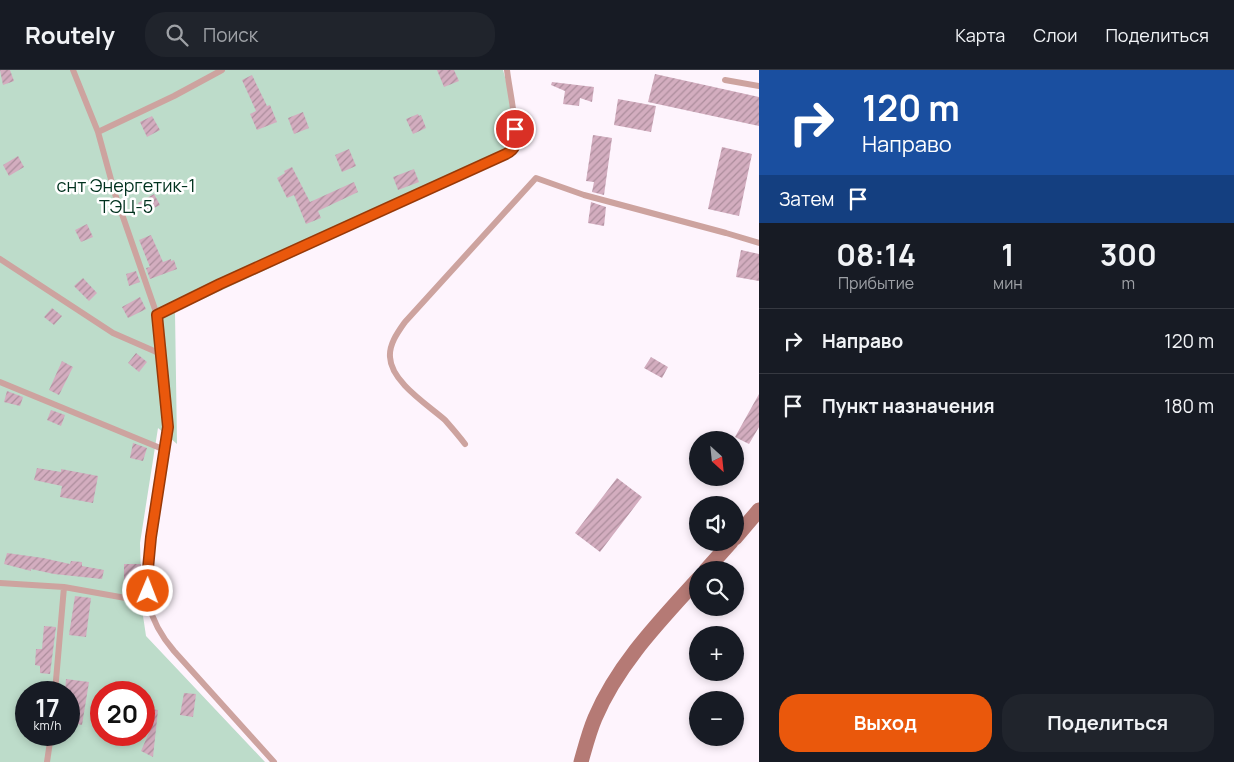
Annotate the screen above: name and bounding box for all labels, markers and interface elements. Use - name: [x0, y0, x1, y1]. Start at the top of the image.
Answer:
- search box: [145, 12, 495, 57]
- text: Routely: [25, 18, 115, 51]
- icon: search: [163, 21, 191, 49]
- text: Поиск: [203, 22, 258, 48]
- text: Карта: [955, 23, 1005, 47]
- text: Слои: [1033, 23, 1077, 47]
- text: Поделиться: [1105, 23, 1209, 47]
- text: 120 m: [862, 84, 960, 132]
- icon: right: [779, 90, 844, 155]
- pin: [494, 108, 536, 150]
- icon: arrive: [501, 115, 529, 143]
- text: Направо: [862, 129, 952, 159]
- park label: снт Энергетик-1 ТЭЦ-5: [57, 173, 195, 218]
- icon: arrive: [844, 185, 872, 213]
- text: Затем: [779, 186, 834, 212]
- text: 08:14: [836, 234, 916, 275]
- text: 1: [1001, 234, 1014, 275]
- text: 300: [1100, 234, 1157, 275]
- text: Прибытие: [838, 272, 914, 294]
- text: мин: [993, 272, 1023, 294]
- text: m: [1122, 272, 1135, 294]
- icon: right: [779, 327, 807, 355]
- text: Направо: [822, 328, 903, 354]
- text: 120 m: [1164, 328, 1214, 354]
- icon: arrive: [779, 392, 807, 420]
- text: Пункт назначения: [822, 393, 995, 419]
- text: 180 m: [1164, 393, 1214, 419]
- north arrow: [689, 431, 744, 486]
- map controls: [689, 431, 744, 746]
- button: sound: [689, 496, 744, 551]
- button: search: [689, 561, 744, 616]
- position arrow: [121, 564, 173, 616]
- button: +: [689, 626, 744, 681]
- speed limit sign: 20: [90, 681, 155, 746]
- text: 17: [35, 690, 60, 725]
- button: −: [689, 691, 744, 746]
- button: Выход: [779, 694, 992, 752]
- button: Поделиться: [1002, 694, 1214, 752]
- text: km/h: [34, 717, 61, 734]

